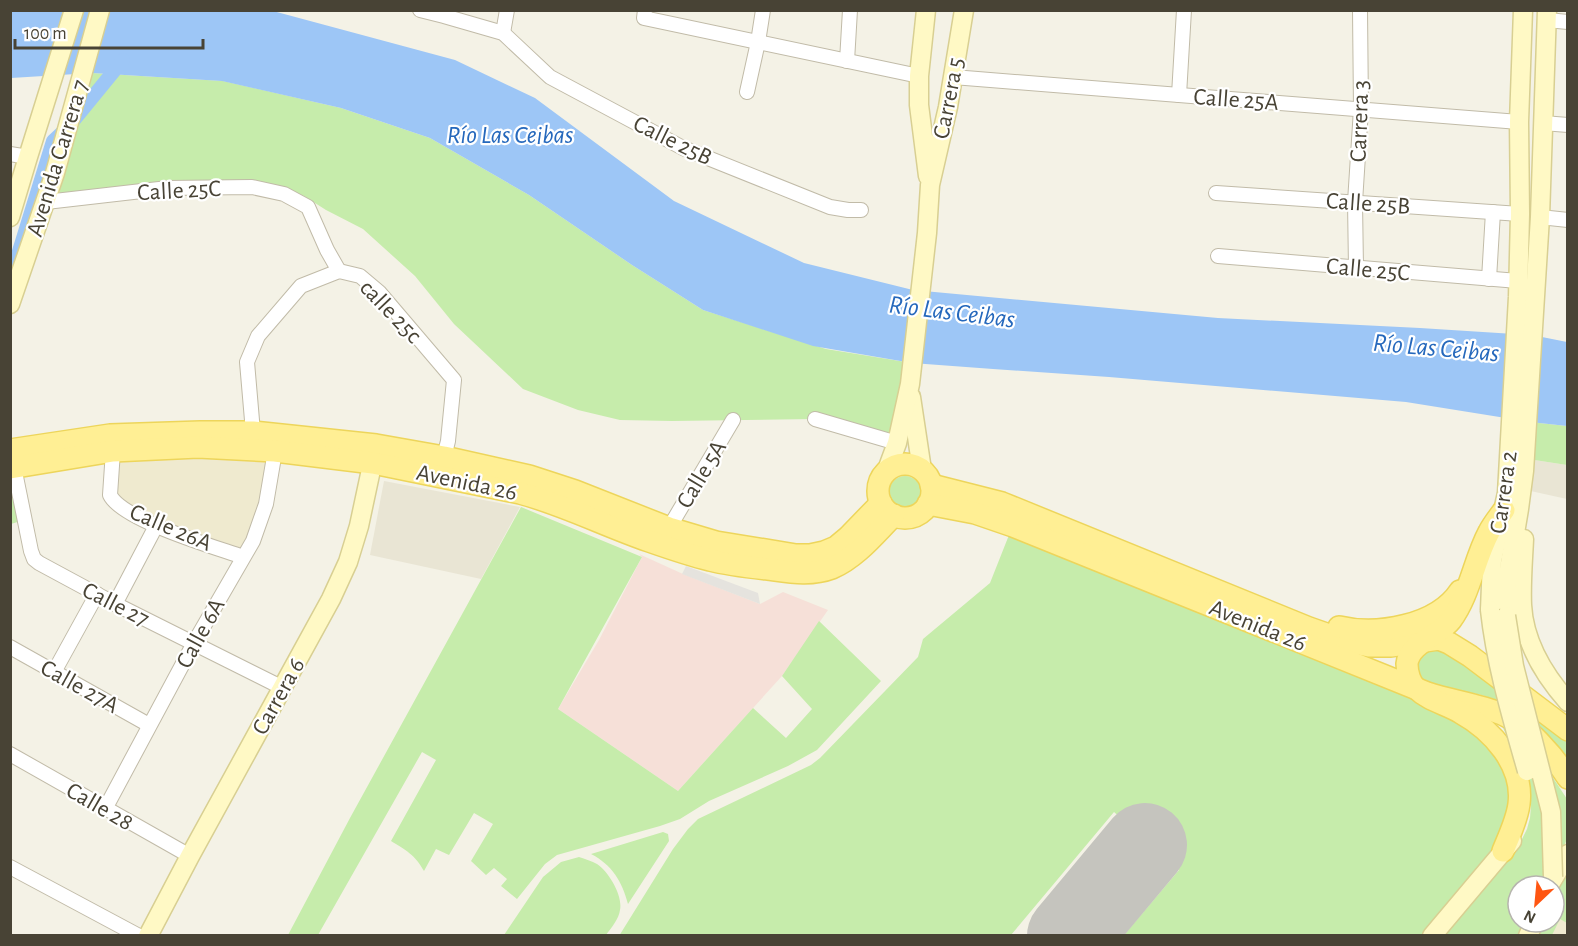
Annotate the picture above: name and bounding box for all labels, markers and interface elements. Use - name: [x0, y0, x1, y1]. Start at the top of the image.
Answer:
- scale bar: [15, 12, 202, 50]
- text: 100 m: [24, 25, 67, 43]
- street label: Carrera 5: [929, 55, 969, 141]
- street label: Avenida Carrera 7: [23, 77, 93, 239]
- street label: Carrera 3: [1347, 79, 1373, 163]
- street label: Calle 25A: [1193, 85, 1279, 115]
- street label: Calle 25B: [629, 112, 716, 170]
- water label: Río Las Ceibas: [447, 122, 573, 148]
- street label: Calle 25C: [137, 177, 222, 205]
- street label: Calle 25B: [1325, 189, 1411, 219]
- street label: Calle 25C: [1325, 254, 1411, 286]
- street label: calle 25c: [355, 276, 426, 348]
- water label: Río Las Ceibas: [887, 291, 1016, 333]
- water label: Río Las Ceibas: [1372, 330, 1500, 366]
- street label: Calle 5A: [672, 436, 731, 513]
- street label: Carrera 2: [1486, 449, 1522, 535]
- street label: Avenida 26: [414, 461, 519, 505]
- street label: Calle 26A: [126, 500, 215, 556]
- street label: Calle 27: [78, 578, 153, 632]
- street label: Calle 6A: [172, 594, 230, 672]
- street label: Avenida 26: [1206, 596, 1309, 656]
- street label: Carrera 6: [248, 654, 310, 739]
- street label: Calle 27A: [36, 656, 123, 718]
- street label: Calle 28: [62, 778, 137, 835]
- north arrow: [1506, 874, 1566, 934]
- text: N: [1521, 907, 1538, 926]

